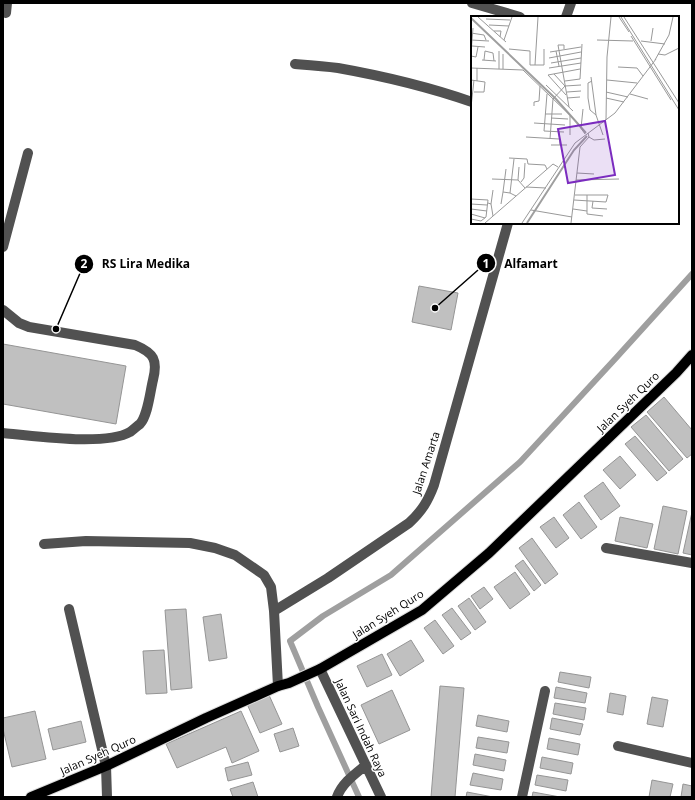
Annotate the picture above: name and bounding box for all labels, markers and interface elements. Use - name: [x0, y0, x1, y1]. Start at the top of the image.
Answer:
- inset map: [471, 16, 679, 224]
- callout: Alfamart: [476, 251, 566, 275]
- callout: RS Lira Medika: [74, 252, 198, 276]
- text: 2: [81, 255, 88, 272]
- text: RS Lira Medika: [102, 255, 190, 272]
- text: 1: [483, 255, 489, 272]
- text: Alfamart: [504, 255, 558, 272]
- street label: Jalan Syeh Quro: [592, 368, 662, 436]
- street label: Jalan Amarta: [408, 429, 443, 497]
- street label: Jalan Syeh Quro: [348, 585, 427, 642]
- street label: Jalan Sari Indah Raya: [332, 675, 391, 779]
- street label: Jalan Syeh Quro: [57, 731, 138, 778]

